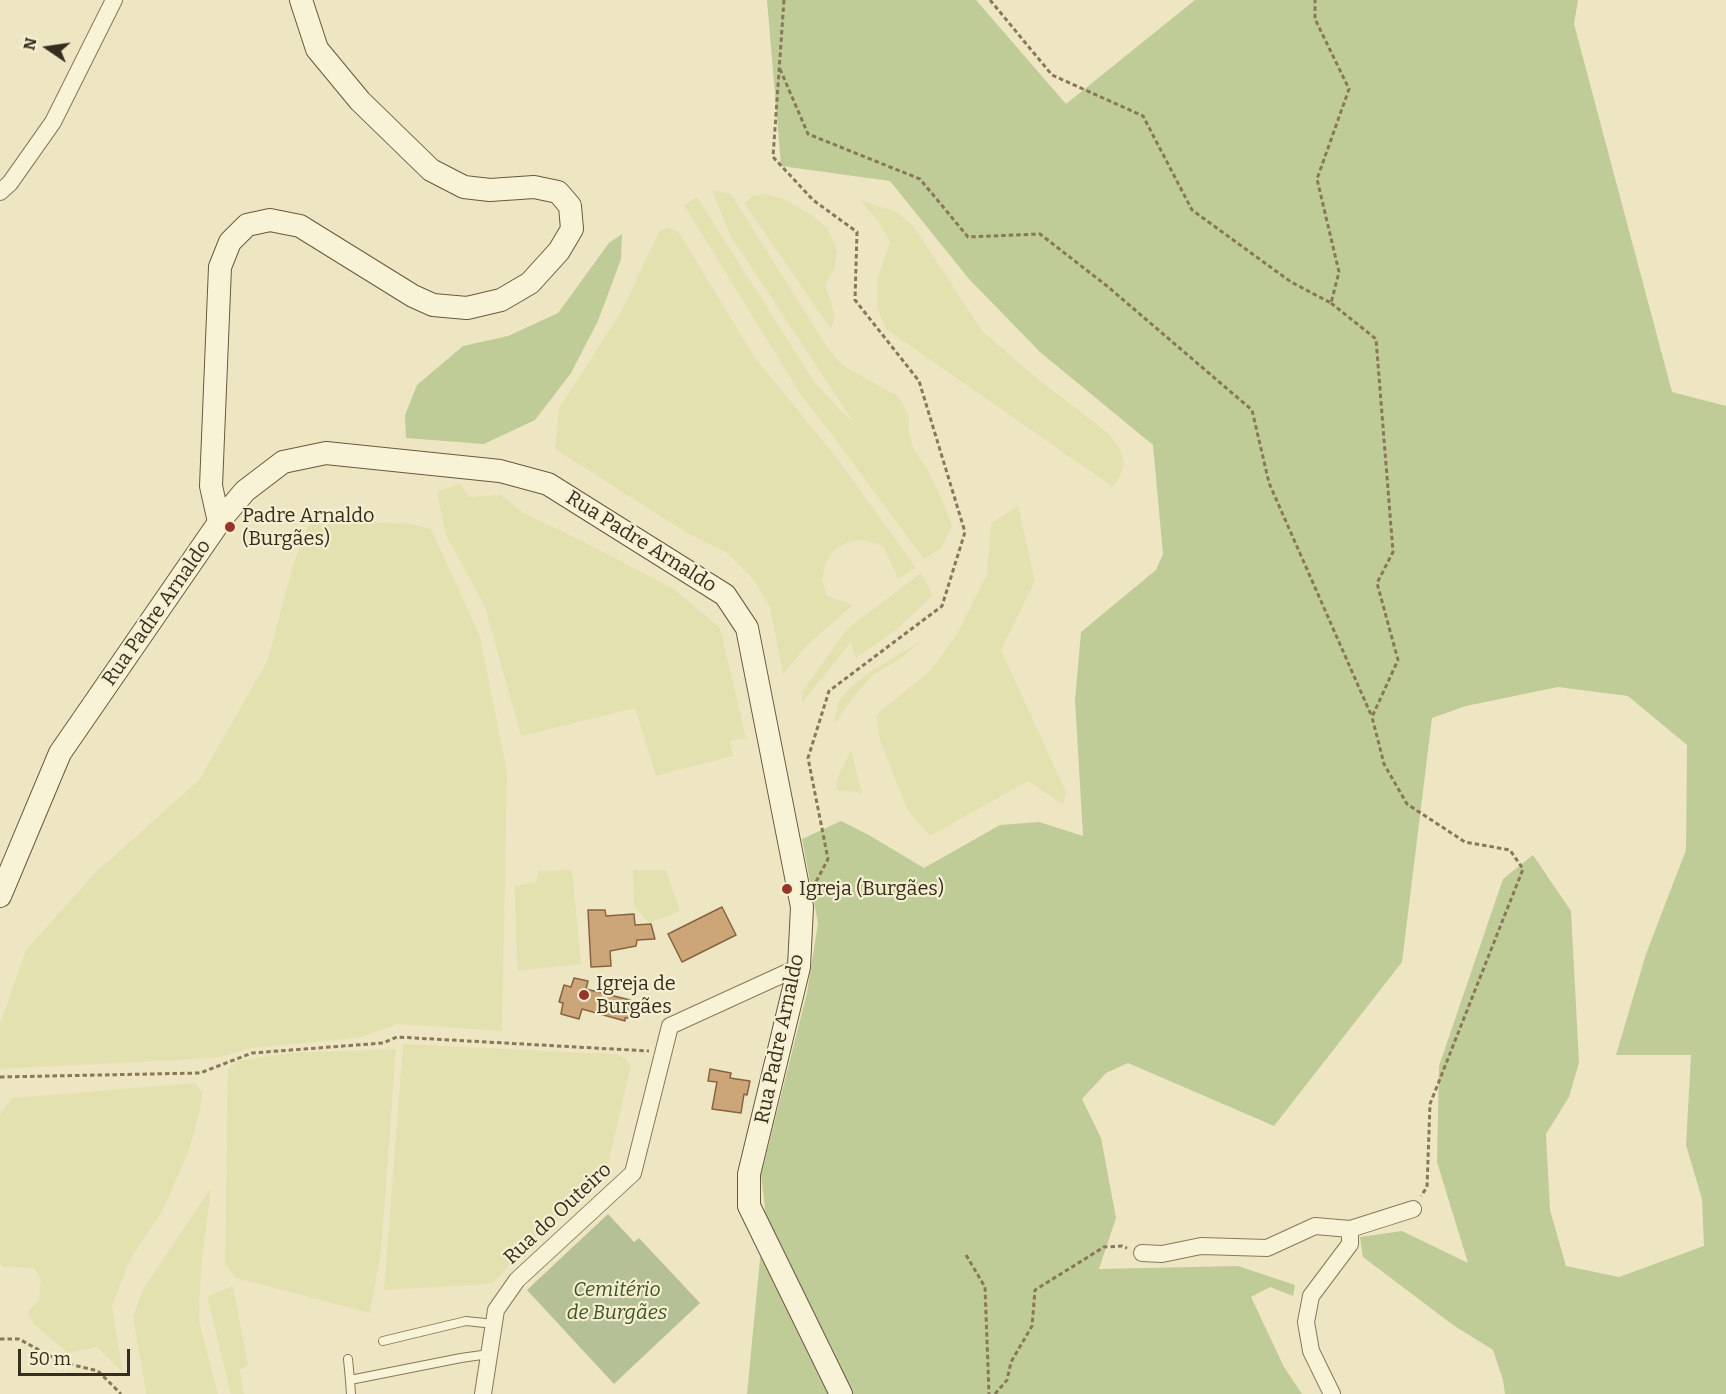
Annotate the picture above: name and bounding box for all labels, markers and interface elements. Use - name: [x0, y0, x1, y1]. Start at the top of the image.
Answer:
- north arrow: [18, 18, 78, 78]
- text: N: [19, 36, 41, 52]
- street label: Rua Padre Arnaldo: [561, 486, 721, 598]
- place label: Padre Arnaldo (Burgães): [242, 504, 375, 551]
- marker: Padre Arnaldo (Burgães): [223, 520, 237, 534]
- street label: Rua Padre Arnaldo: [98, 535, 216, 691]
- place label: Igreja (Burgães): [799, 877, 944, 901]
- marker: Igreja (Burgães): [780, 882, 794, 896]
- street label: Rua Padre Arnaldo: [750, 952, 810, 1126]
- place label: Igreja de Burgães: [596, 972, 676, 1019]
- marker: Igreja de Burgães: [577, 988, 591, 1002]
- street label: Rua do Outeiro: [499, 1158, 617, 1270]
- park label: Cemitério de Burgães: [567, 1278, 667, 1325]
- scale bar: [21, 1337, 134, 1375]
- text: 50 m: [29, 1348, 71, 1370]

